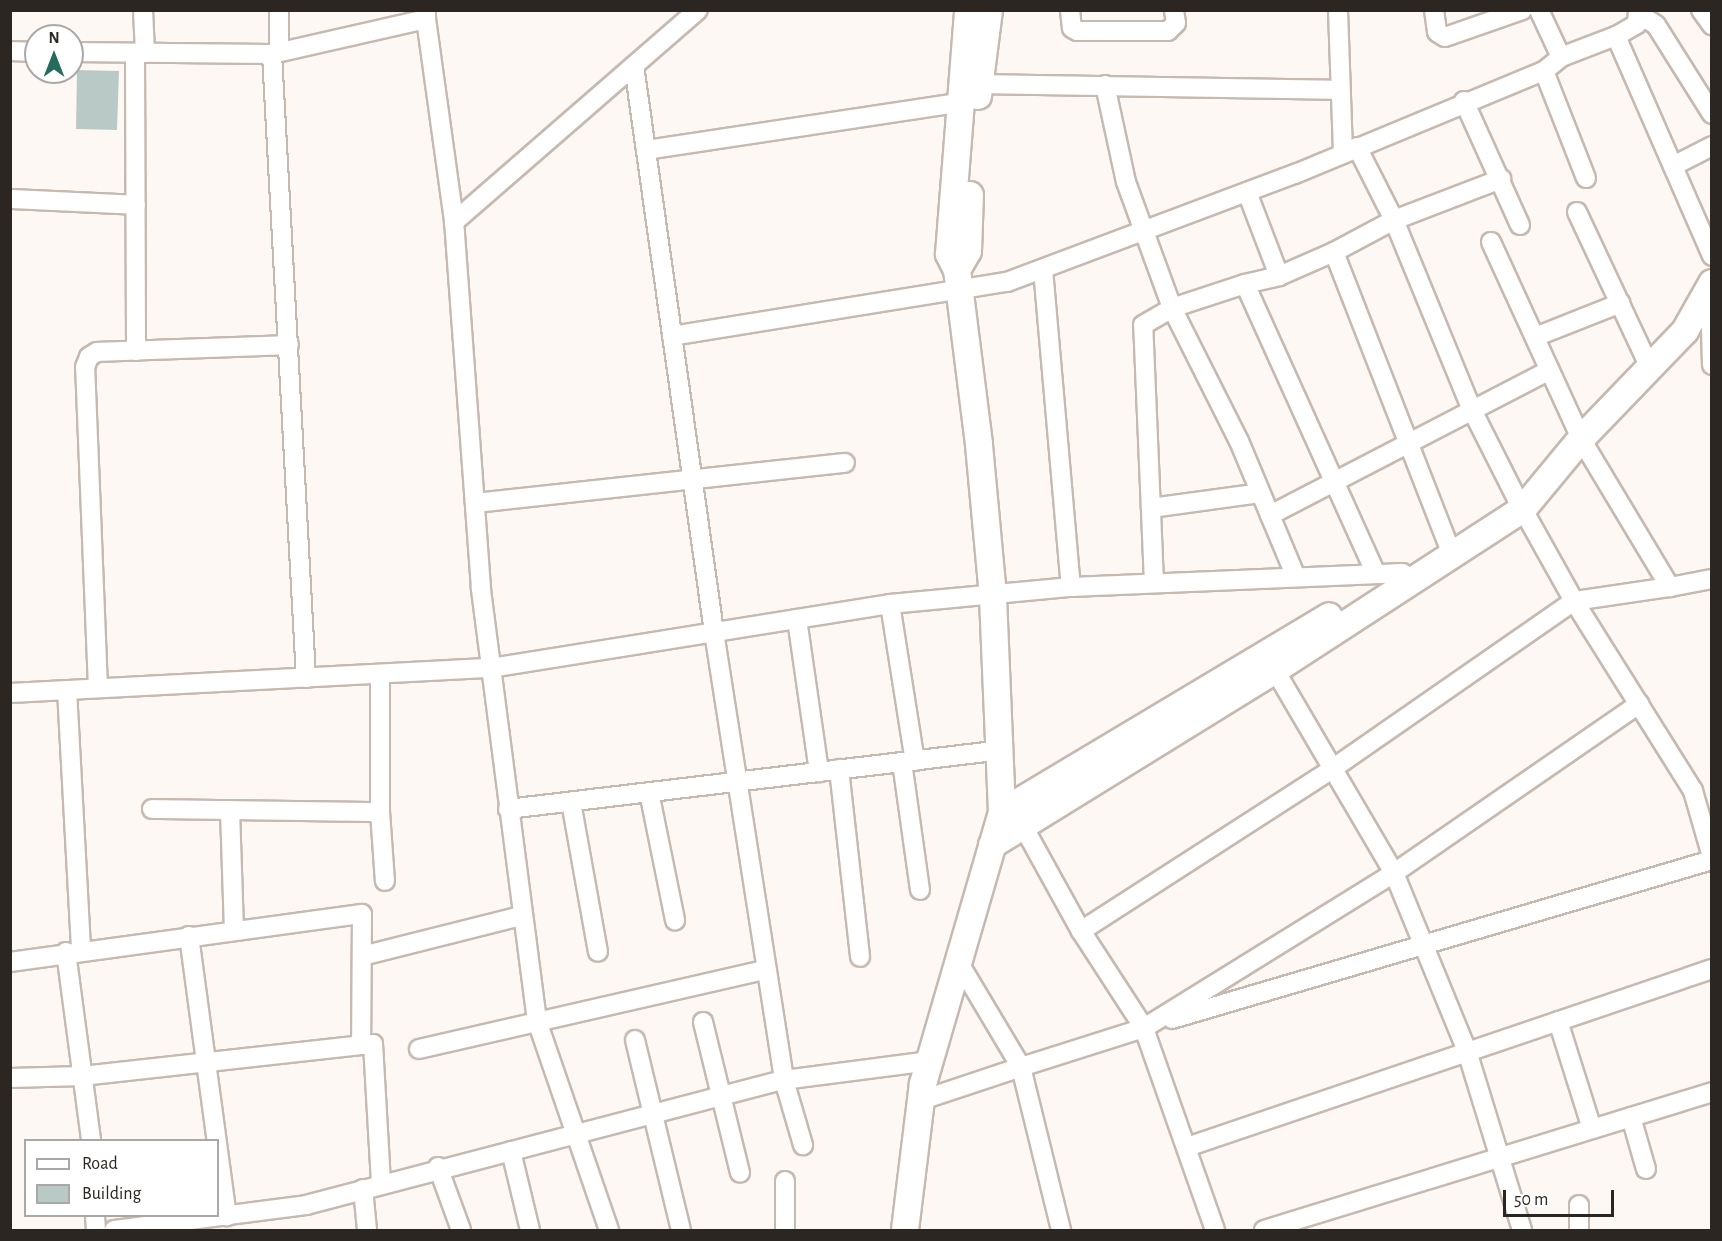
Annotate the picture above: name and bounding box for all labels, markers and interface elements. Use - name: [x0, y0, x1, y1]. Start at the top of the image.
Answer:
- north arrow: [24, 24, 84, 84]
- text: N: [48, 30, 60, 46]
- legend: [24, 1139, 219, 1217]
- text: Road: [82, 1155, 118, 1173]
- scale bar: [1506, 1178, 1617, 1216]
- text: Building: [82, 1185, 141, 1203]
- text: 50 m: [1514, 1191, 1548, 1209]

